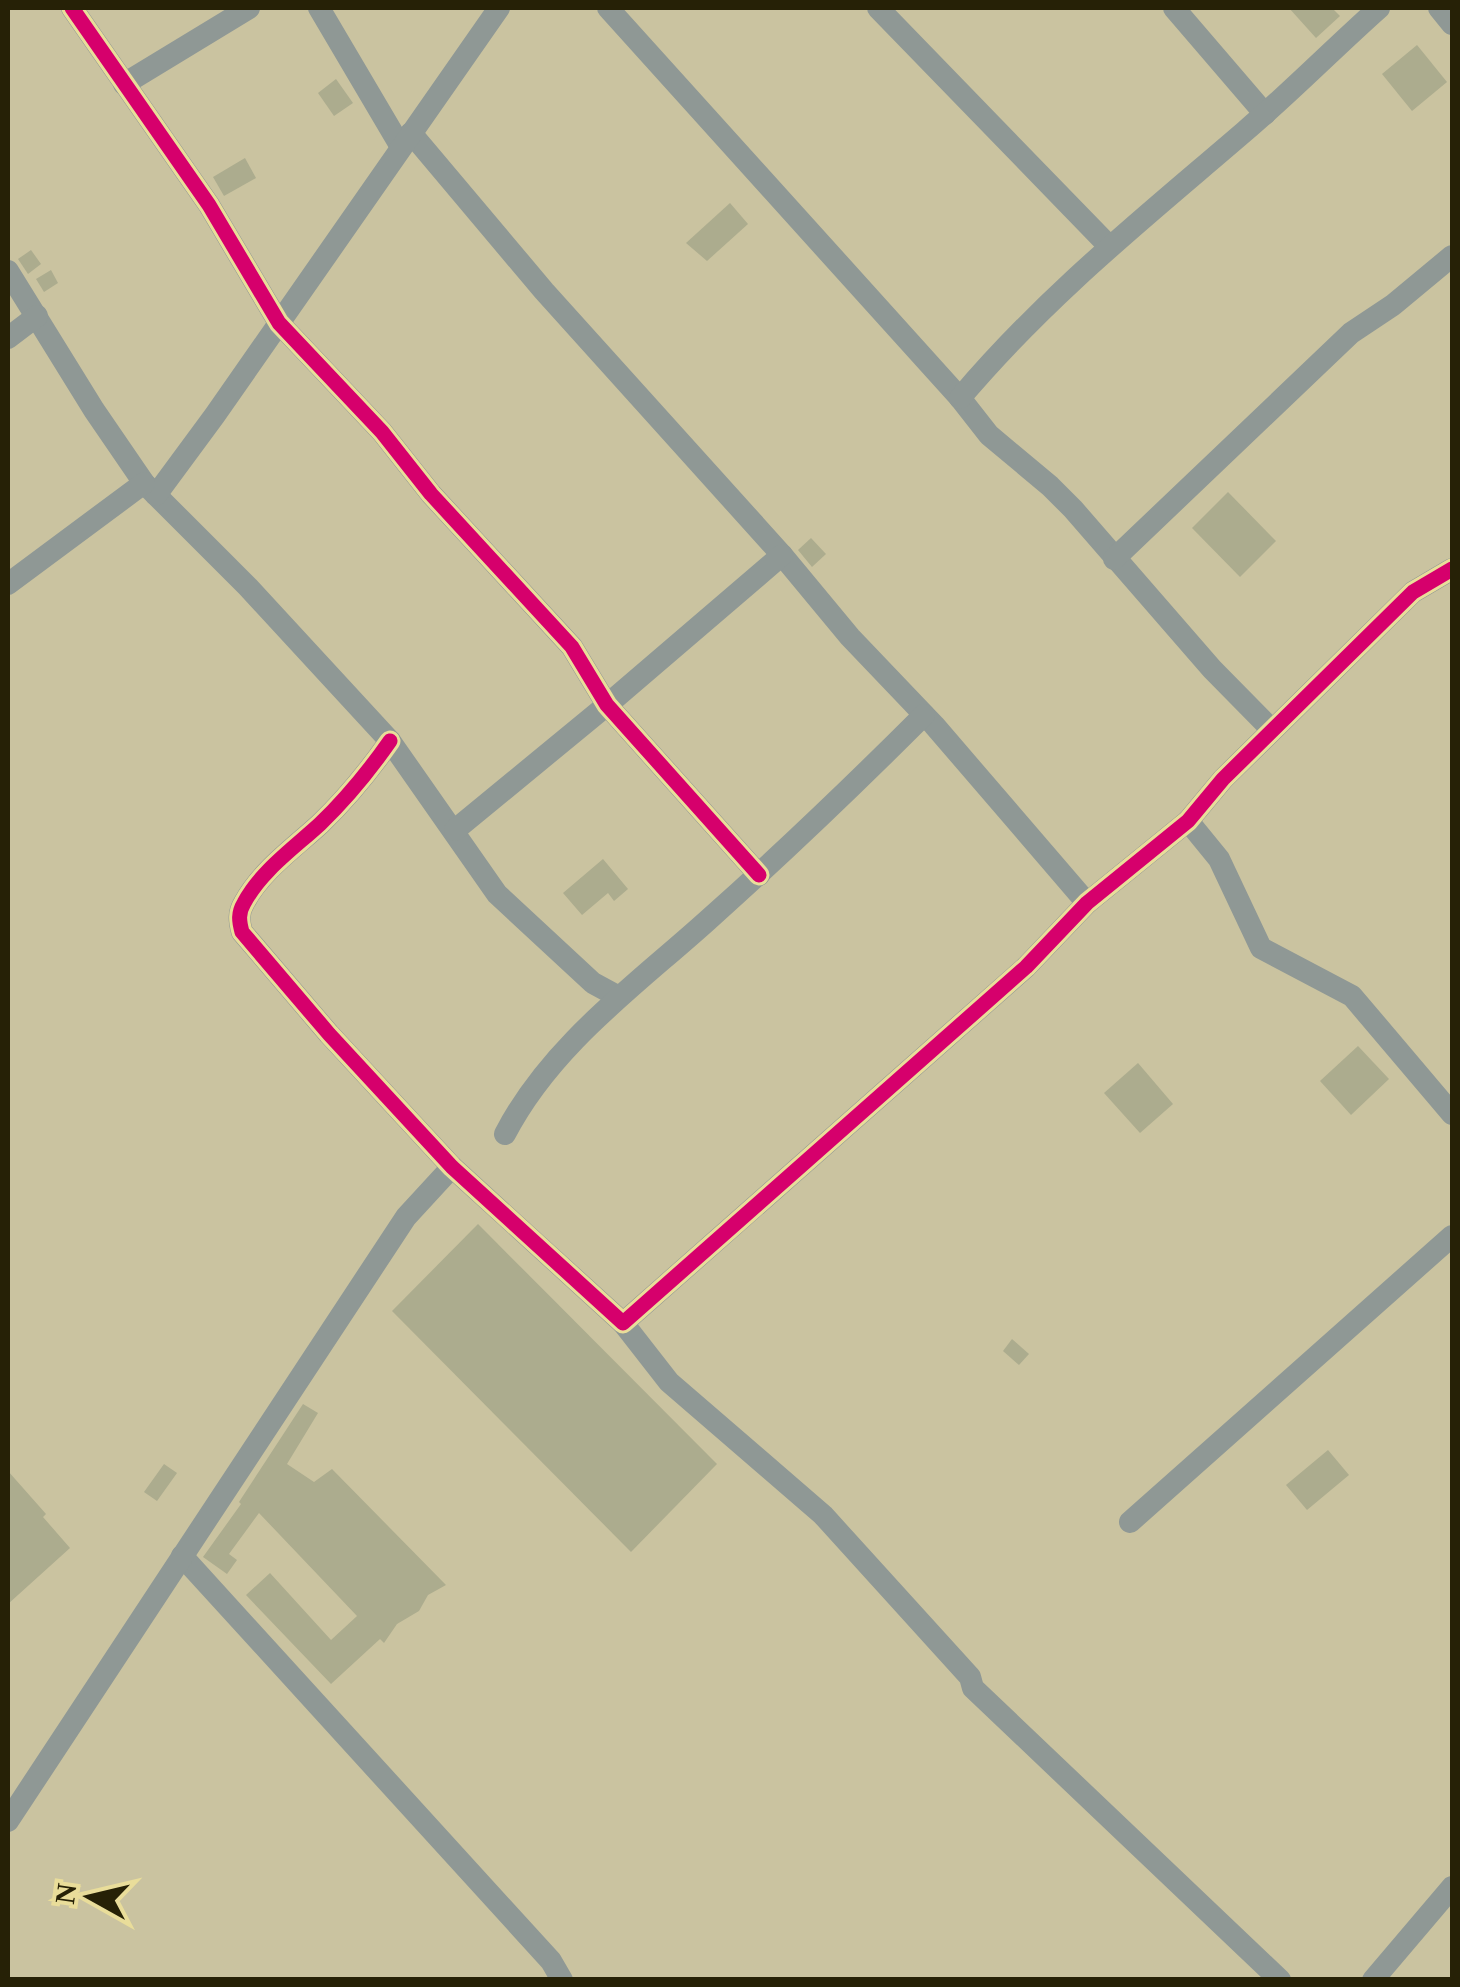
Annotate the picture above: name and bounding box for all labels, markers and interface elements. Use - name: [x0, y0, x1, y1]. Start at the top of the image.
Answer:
- north arrow: [40, 1847, 140, 1947]
- text: N: [49, 1881, 82, 1906]

